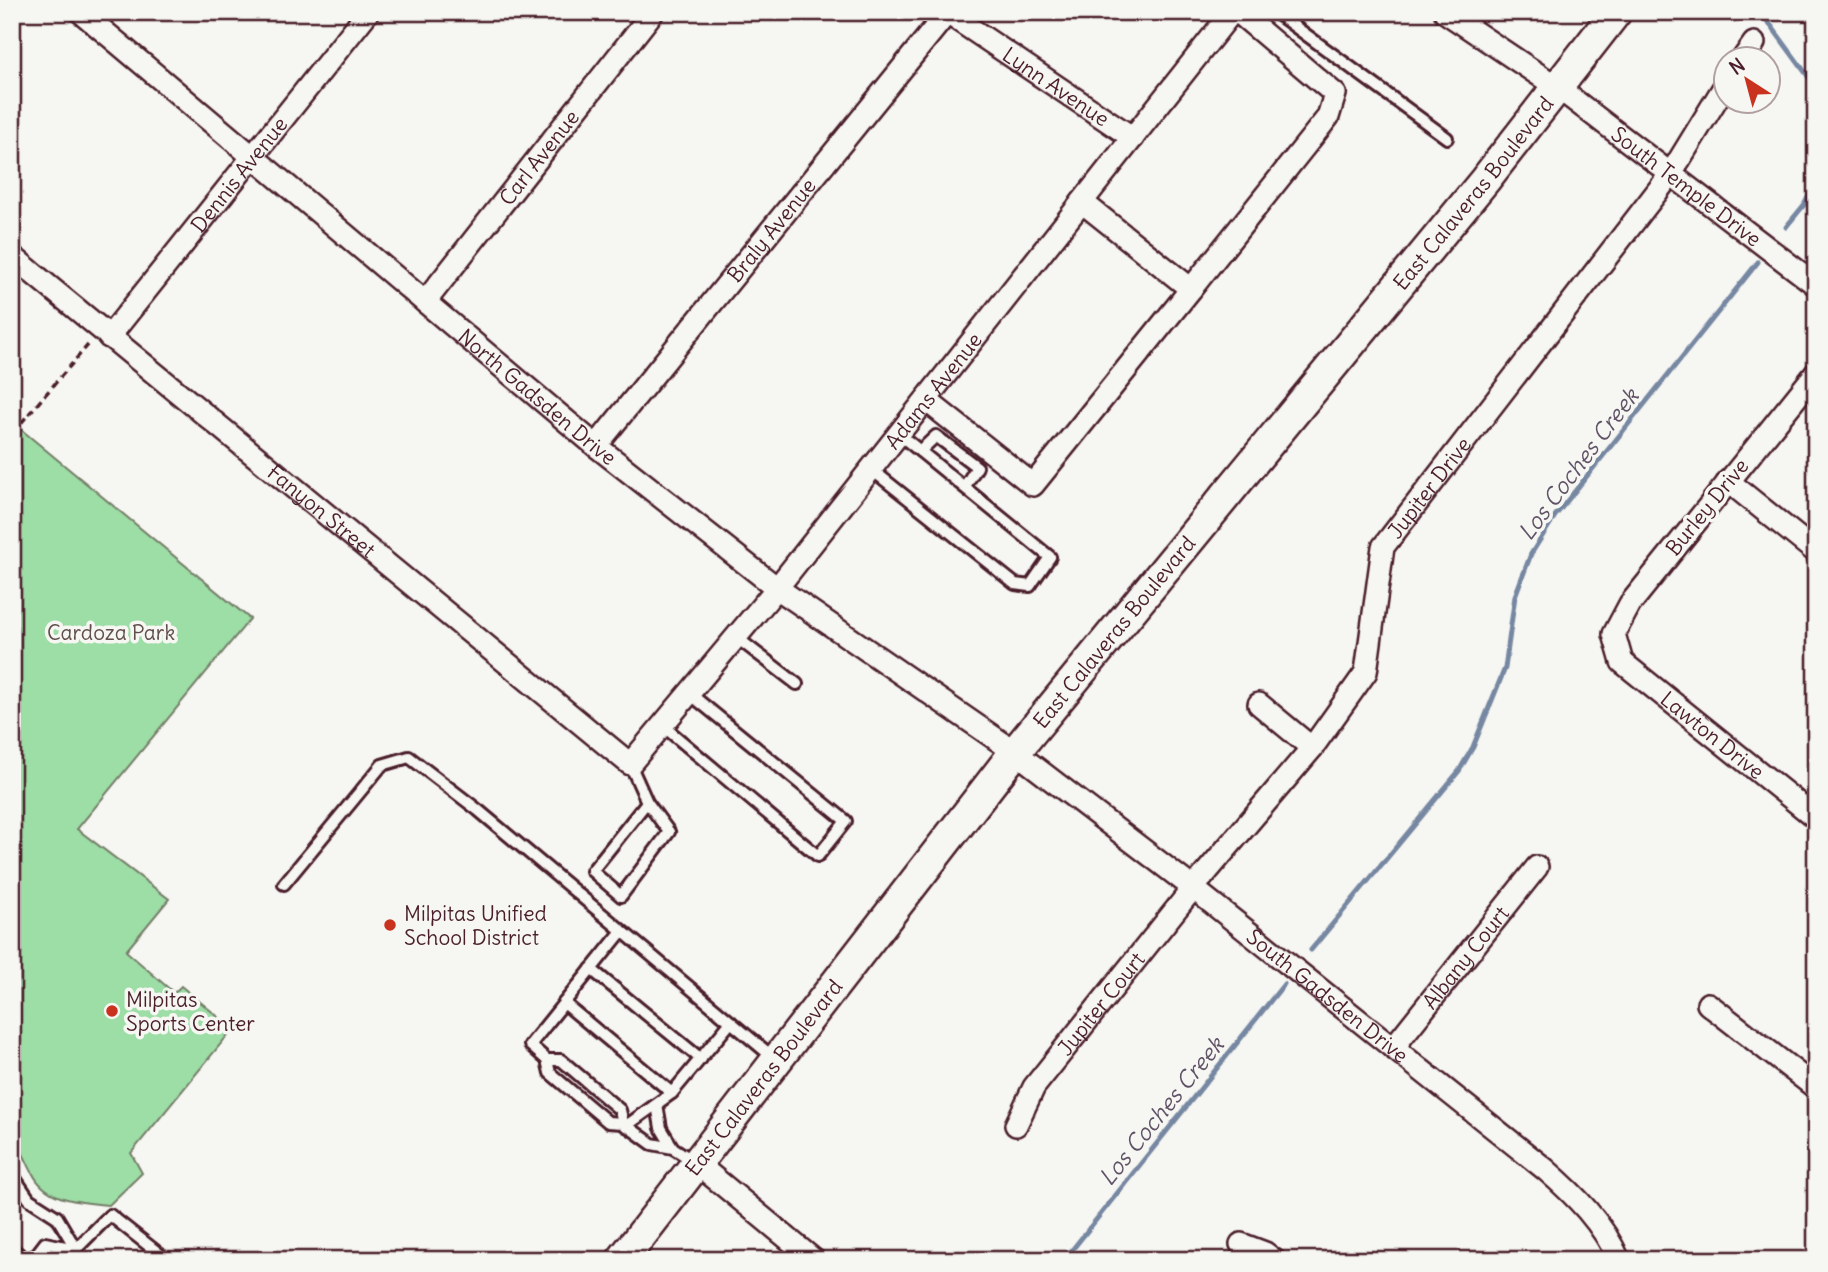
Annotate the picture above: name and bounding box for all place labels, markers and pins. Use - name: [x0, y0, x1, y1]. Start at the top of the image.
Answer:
- place label: Milpitas Unified School District: [404, 900, 547, 951]
- marker: Milpitas Unified School District: [382, 917, 398, 933]
- place label: Milpitas Sports Center: [126, 986, 255, 1037]
- marker: Milpitas Sports Center: [104, 1003, 120, 1019]

